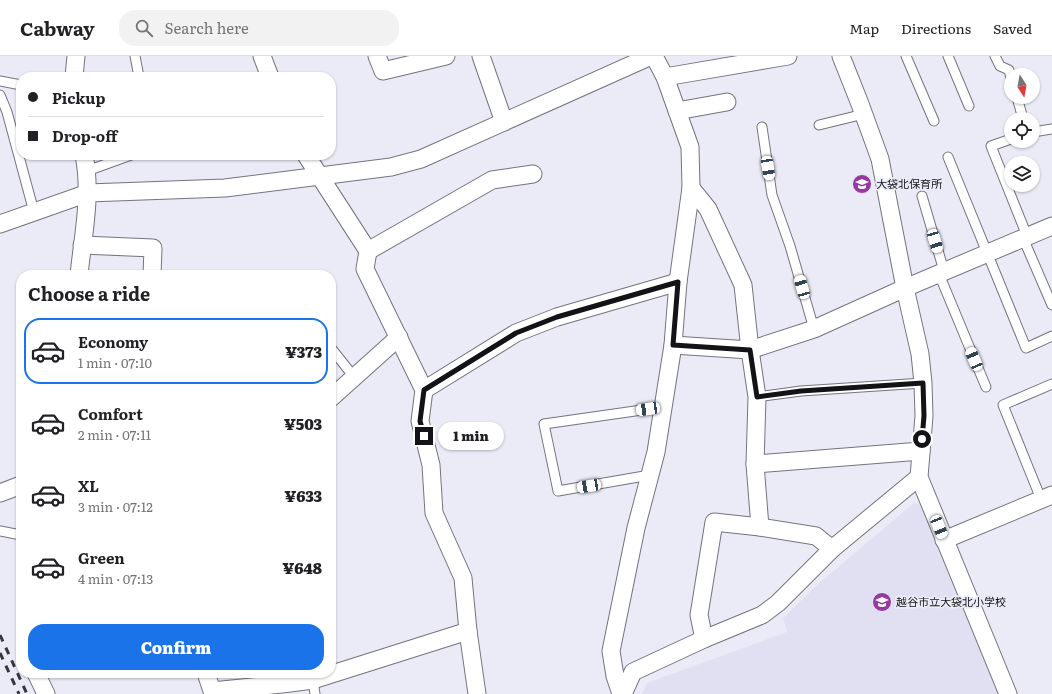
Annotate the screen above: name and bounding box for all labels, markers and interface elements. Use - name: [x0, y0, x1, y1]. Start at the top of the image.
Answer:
- search box: [119, 10, 399, 46]
- text: Cabway: [20, 14, 95, 42]
- text: Search here: [165, 16, 249, 39]
- icon: search: [133, 17, 155, 39]
- text: Map: [849, 18, 879, 38]
- text: Directions: [901, 18, 971, 38]
- text: Saved: [993, 18, 1032, 38]
- north arrow: [1004, 68, 1040, 104]
- map controls: [1004, 68, 1040, 192]
- text: Pickup: [52, 86, 105, 109]
- button: locate: [1004, 112, 1040, 148]
- text: Drop-off: [52, 124, 117, 147]
- car: [760, 155, 776, 181]
- button: layers: [1004, 156, 1040, 192]
- school or university icon: 大袋北保育所: [851, 173, 873, 195]
- place label: 大袋北保育所: [876, 175, 943, 191]
- car: [926, 228, 944, 254]
- car: [793, 274, 811, 300]
- text: Choose a ride: [28, 280, 150, 307]
- text: Economy: [78, 330, 148, 353]
- icon: car: [30, 333, 66, 369]
- text: ¥373: [285, 340, 322, 363]
- car: [964, 346, 984, 372]
- text: 1 min · 07:10: [78, 353, 152, 372]
- car: [635, 401, 661, 417]
- text: Comfort: [78, 402, 143, 425]
- icon: car: [30, 405, 66, 441]
- text: ¥503: [284, 412, 322, 435]
- callout: 1 min: [438, 422, 504, 450]
- text: 2 min · 07:11: [78, 425, 151, 444]
- text: 1 min: [453, 426, 489, 445]
- route end: [415, 427, 433, 445]
- route start: [913, 430, 931, 448]
- text: XL: [78, 474, 99, 497]
- icon: car: [30, 477, 66, 513]
- car: [576, 478, 602, 494]
- text: ¥633: [285, 484, 322, 507]
- text: 3 min · 07:12: [78, 497, 153, 516]
- car: [929, 514, 949, 540]
- text: Green: [78, 546, 125, 569]
- icon: car: [30, 549, 66, 585]
- text: ¥648: [283, 556, 322, 579]
- text: 4 min · 07:13: [78, 569, 153, 588]
- school or university icon: 越谷市立大袋北小学校: [871, 591, 893, 613]
- place label: 越谷市立大袋北小学校: [896, 593, 1006, 609]
- button: Confirm: [28, 624, 324, 670]

